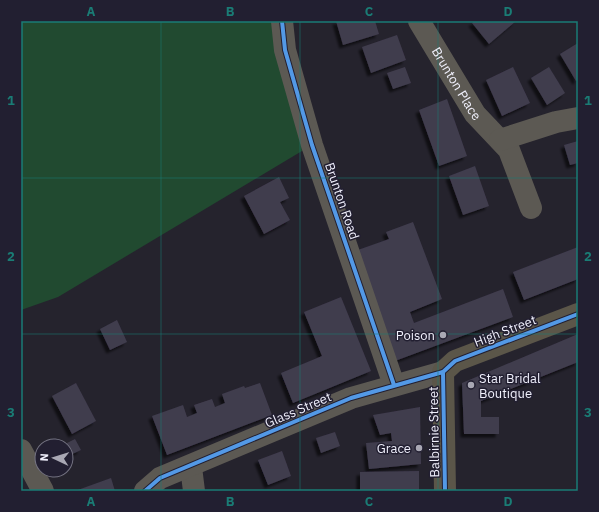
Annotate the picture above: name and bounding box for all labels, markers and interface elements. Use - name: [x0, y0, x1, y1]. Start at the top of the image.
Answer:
- text: A: [87, 3, 96, 20]
- text: B: [226, 3, 235, 20]
- text: C: [365, 3, 374, 20]
- text: D: [503, 3, 513, 20]
- street label: Brunton Place: [428, 44, 485, 124]
- text: 1: [7, 92, 15, 109]
- text: 1: [584, 92, 592, 109]
- street label: Brunton Road: [321, 160, 363, 242]
- text: 2: [7, 248, 15, 265]
- text: 2: [584, 248, 592, 265]
- street label: High Street: [471, 311, 539, 351]
- place label: Poison: [396, 327, 435, 344]
- marker: Poison: [438, 330, 448, 340]
- place label: Star Bridal Boutique: [479, 370, 541, 402]
- marker: Star Bridal Boutique: [466, 380, 476, 390]
- street label: Balbirnie Street: [425, 386, 443, 478]
- street label: Glass Street: [262, 388, 334, 432]
- text: 3: [7, 404, 15, 421]
- text: 3: [584, 404, 592, 421]
- north arrow: [34, 438, 74, 478]
- place label: Grace: [377, 440, 411, 457]
- marker: Grace: [414, 443, 424, 453]
- text: N: [37, 453, 51, 462]
- text: A: [87, 493, 96, 510]
- text: B: [226, 493, 235, 510]
- text: C: [365, 493, 374, 510]
- text: D: [503, 493, 513, 510]

